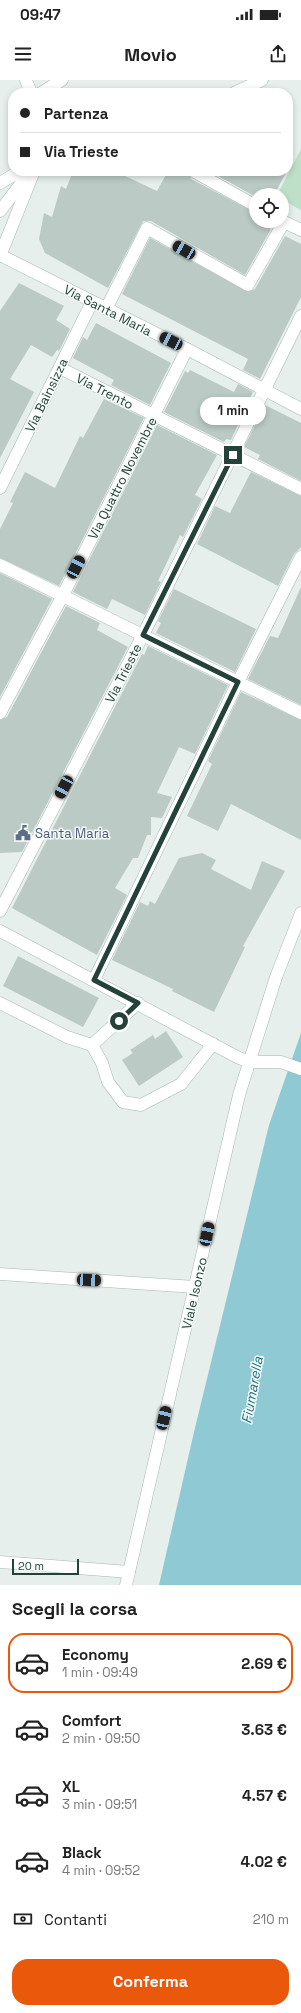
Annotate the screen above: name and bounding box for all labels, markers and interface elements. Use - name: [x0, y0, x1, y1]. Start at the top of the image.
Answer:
- text: 09:47: [20, 5, 61, 24]
- icon: menu: [12, 43, 34, 65]
- text: Movio: [124, 43, 177, 66]
- icon: share: [267, 43, 289, 65]
- text: Partenza: [44, 104, 108, 123]
- text: Via Trieste: [44, 142, 119, 161]
- map controls: [249, 188, 289, 228]
- button: locate: [249, 188, 289, 228]
- car: [171, 239, 197, 261]
- street label: Via Santa Maria: [61, 281, 155, 340]
- car: [158, 330, 184, 352]
- street label: Via Bainsizza: [21, 355, 72, 435]
- street label: Via Trento: [73, 370, 136, 413]
- callout: 1 min: [200, 397, 266, 425]
- text: 1 min: [217, 402, 249, 419]
- street label: Via Quattro Novembre: [84, 414, 161, 542]
- route end: [224, 446, 242, 464]
- car: [65, 554, 87, 580]
- street label: Via Trieste: [101, 641, 146, 706]
- car: [53, 774, 75, 800]
- public building icon: Santa Maria: [14, 824, 32, 842]
- place label: Santa Maria: [35, 825, 110, 842]
- route start: [110, 1012, 128, 1030]
- car: [199, 1221, 215, 1247]
- street label: Viale Isonzo: [178, 1255, 211, 1331]
- car: [77, 1273, 101, 1287]
- water label: Fiumarella: [237, 1354, 267, 1425]
- car: [155, 1405, 173, 1431]
- scale bar: [12, 1557, 79, 1576]
- text: 20 m: [18, 1559, 44, 1573]
- text: Scegli la corsa: [12, 1597, 137, 1620]
- icon: car: [14, 1645, 50, 1681]
- text: Economy: [62, 1645, 129, 1664]
- text: 2.69 €: [241, 1654, 287, 1673]
- text: 1 min · 09:49: [62, 1664, 138, 1681]
- icon: car: [14, 1711, 50, 1747]
- text: Comfort: [62, 1711, 122, 1730]
- text: 3.63 €: [241, 1720, 287, 1739]
- text: 2 min · 09:50: [62, 1730, 140, 1747]
- icon: car: [14, 1777, 50, 1813]
- text: XL: [62, 1777, 80, 1796]
- text: 4.57 €: [242, 1786, 287, 1805]
- text: 3 min · 09:51: [62, 1796, 137, 1813]
- icon: car: [14, 1843, 50, 1879]
- text: Black: [62, 1843, 102, 1862]
- text: 4.02 €: [241, 1852, 287, 1871]
- text: 4 min · 09:52: [62, 1862, 140, 1879]
- icon: cash: [12, 1908, 34, 1930]
- text: Contanti: [44, 1910, 107, 1929]
- text: 210 m: [253, 1911, 289, 1928]
- button: Conferma: [12, 1959, 289, 2005]

